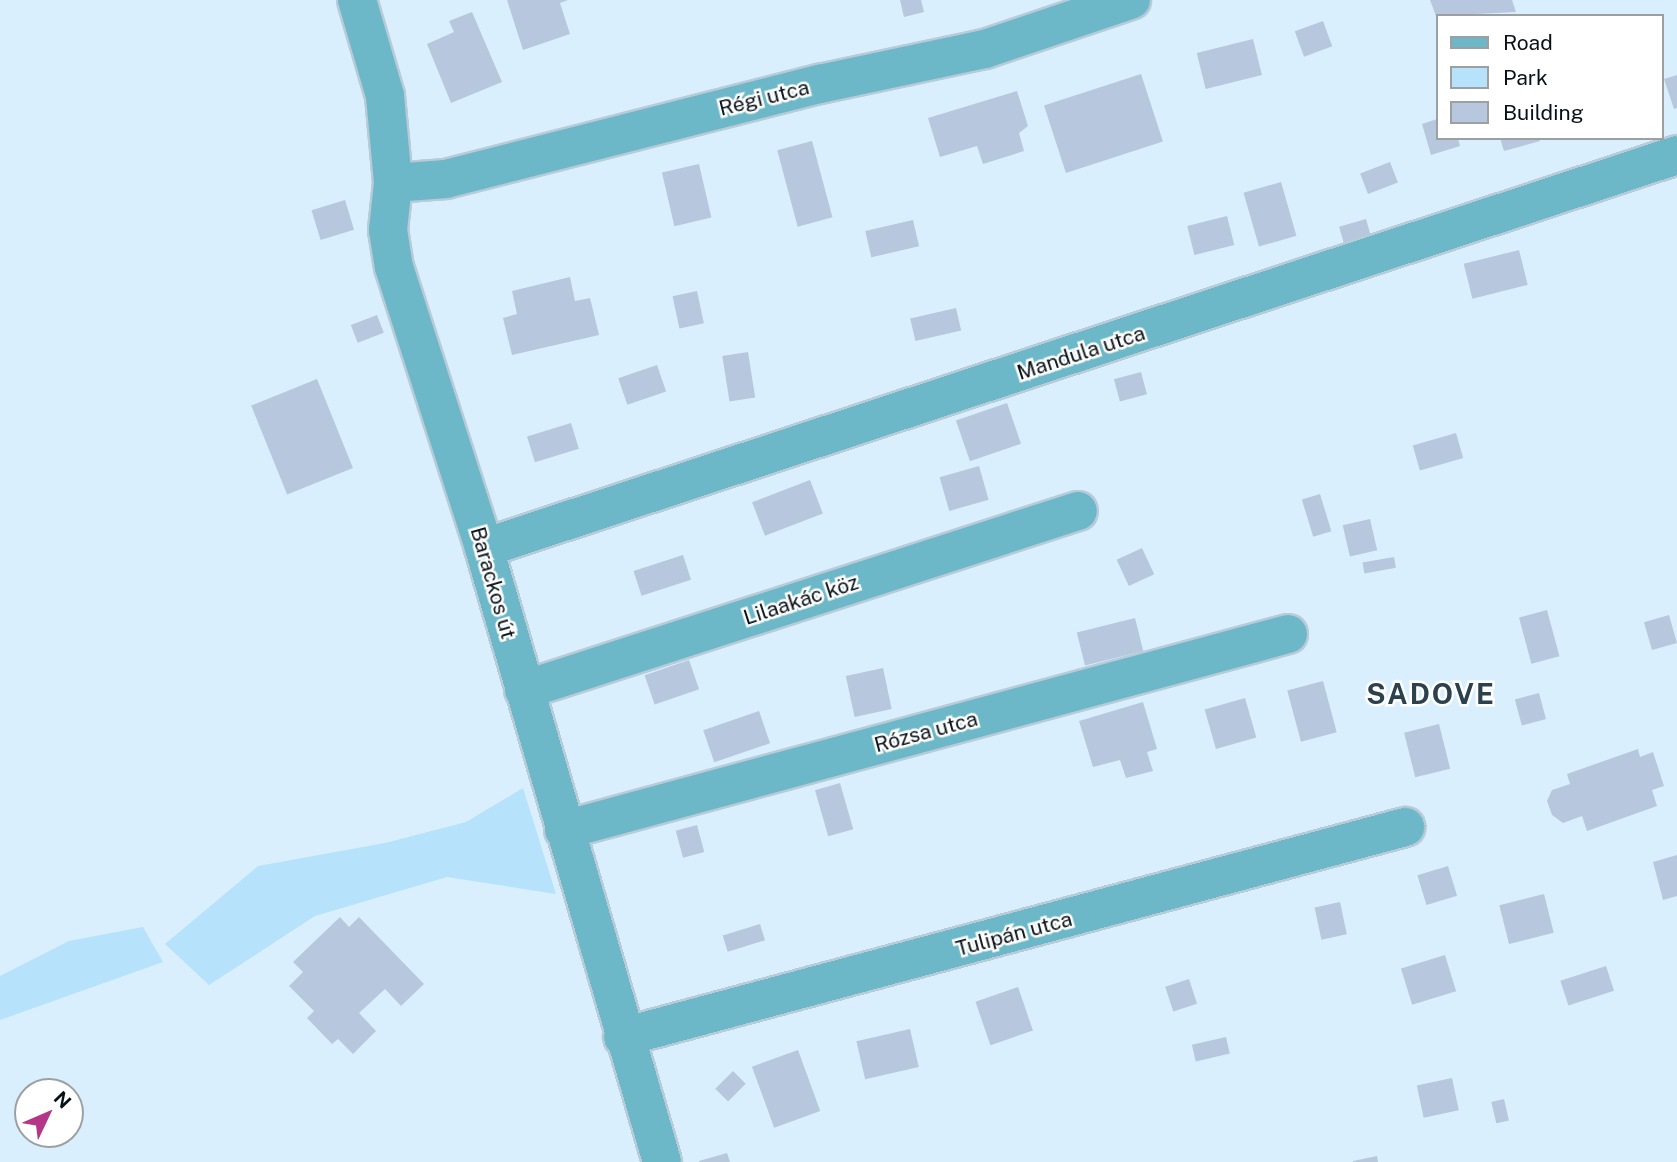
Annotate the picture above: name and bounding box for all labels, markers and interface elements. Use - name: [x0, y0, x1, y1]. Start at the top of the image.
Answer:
- legend: [1436, 14, 1663, 140]
- text: Road: [1503, 30, 1553, 55]
- text: Park: [1503, 65, 1548, 90]
- street label: Régi utca: [716, 75, 812, 121]
- text: Building: [1503, 100, 1584, 125]
- street label: Mandula utca: [1014, 320, 1148, 386]
- street label: Barackos út: [465, 524, 521, 642]
- street label: Lilaakác köz: [740, 570, 862, 630]
- district label: SADOVE: [1367, 677, 1495, 711]
- street label: Rózsa utca: [872, 706, 980, 758]
- street label: Tulipán utca: [953, 906, 1075, 962]
- north arrow: [14, 1078, 84, 1148]
- text: N: [50, 1087, 76, 1113]

